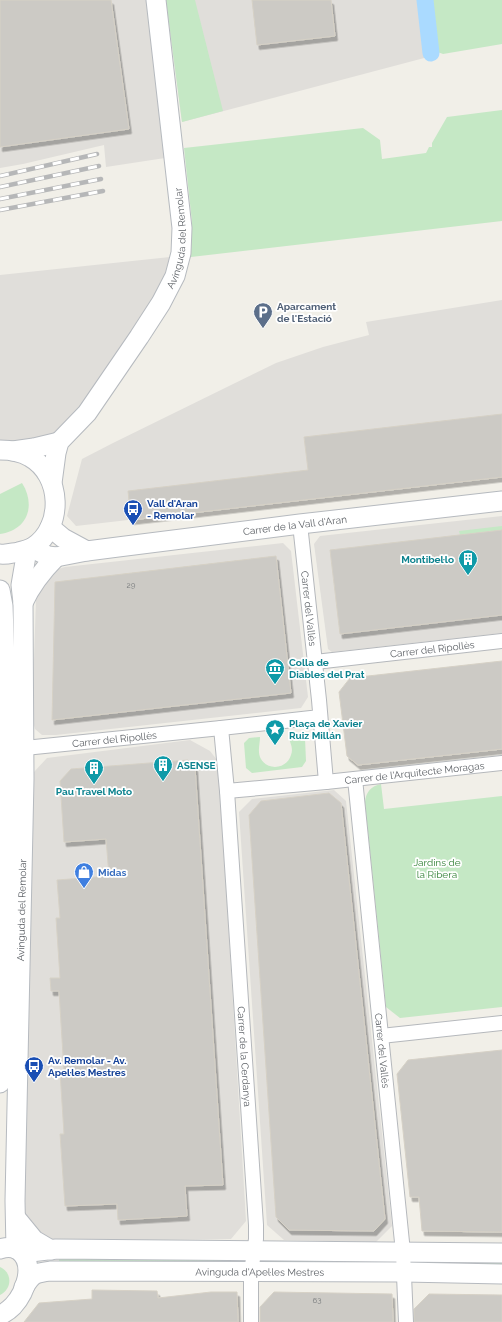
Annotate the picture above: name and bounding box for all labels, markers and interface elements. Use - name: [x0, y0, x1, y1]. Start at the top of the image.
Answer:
- street label: Avinguda del Remolar: [164, 187, 188, 290]
- parking icon: Aparcament de l'Estació: [252, 301, 274, 329]
- place label: Aparcament de l'Estació: [277, 301, 336, 324]
- bus stop icon: Vall d'Aran - Remolar: [122, 498, 144, 526]
- place label: Vall d'Aran - Remolar: [147, 498, 198, 521]
- street label: Carrer de la Vall d'Aran: [242, 513, 348, 537]
- building icon: Montibel·lo: [457, 548, 479, 576]
- place label: Montibel·lo: [401, 554, 454, 565]
- street label: Carrer del Vallès: [300, 570, 319, 647]
- house number: 29: [127, 580, 136, 590]
- street label: Carrer del Ripollès: [389, 639, 475, 659]
- museum icon: Colla de Diables del Prat: [264, 657, 286, 685]
- place label: Colla de Diables del Prat: [289, 657, 365, 680]
- place icon: Plaça de Xavier Ruiz Millán: [264, 718, 286, 746]
- place label: Plaça de Xavier Ruiz Millán: [289, 718, 363, 741]
- street label: Carrer del Ripollès: [72, 729, 157, 749]
- building icon: ASENSE: [152, 754, 174, 782]
- building icon: Pau Travel Moto: [83, 757, 105, 785]
- street label: Carrer de l'Arquitecte Moragas: [344, 759, 485, 785]
- place label: ASENSE: [177, 760, 216, 771]
- place label: Pau Travel Moto: [56, 786, 132, 797]
- park label: Jardins de la Ribera: [413, 857, 461, 880]
- street label: Avinguda del Remolar: [15, 858, 28, 961]
- shop icon: Midas: [73, 861, 95, 889]
- place label: Midas: [98, 867, 126, 878]
- street label: Carrer de la Cerdanya: [236, 1006, 254, 1107]
- street label: Carrer del Vallès: [373, 1012, 392, 1089]
- bus stop icon: Av. Remolar - Av. Apel·les Mestres: [23, 1055, 45, 1083]
- place label: Av. Remolar - Av. Apel·les Mestres: [48, 1055, 126, 1078]
- street label: Avinguda d'Apel·les Mestres: [195, 1266, 324, 1277]
- house number: 63: [312, 1295, 322, 1305]

